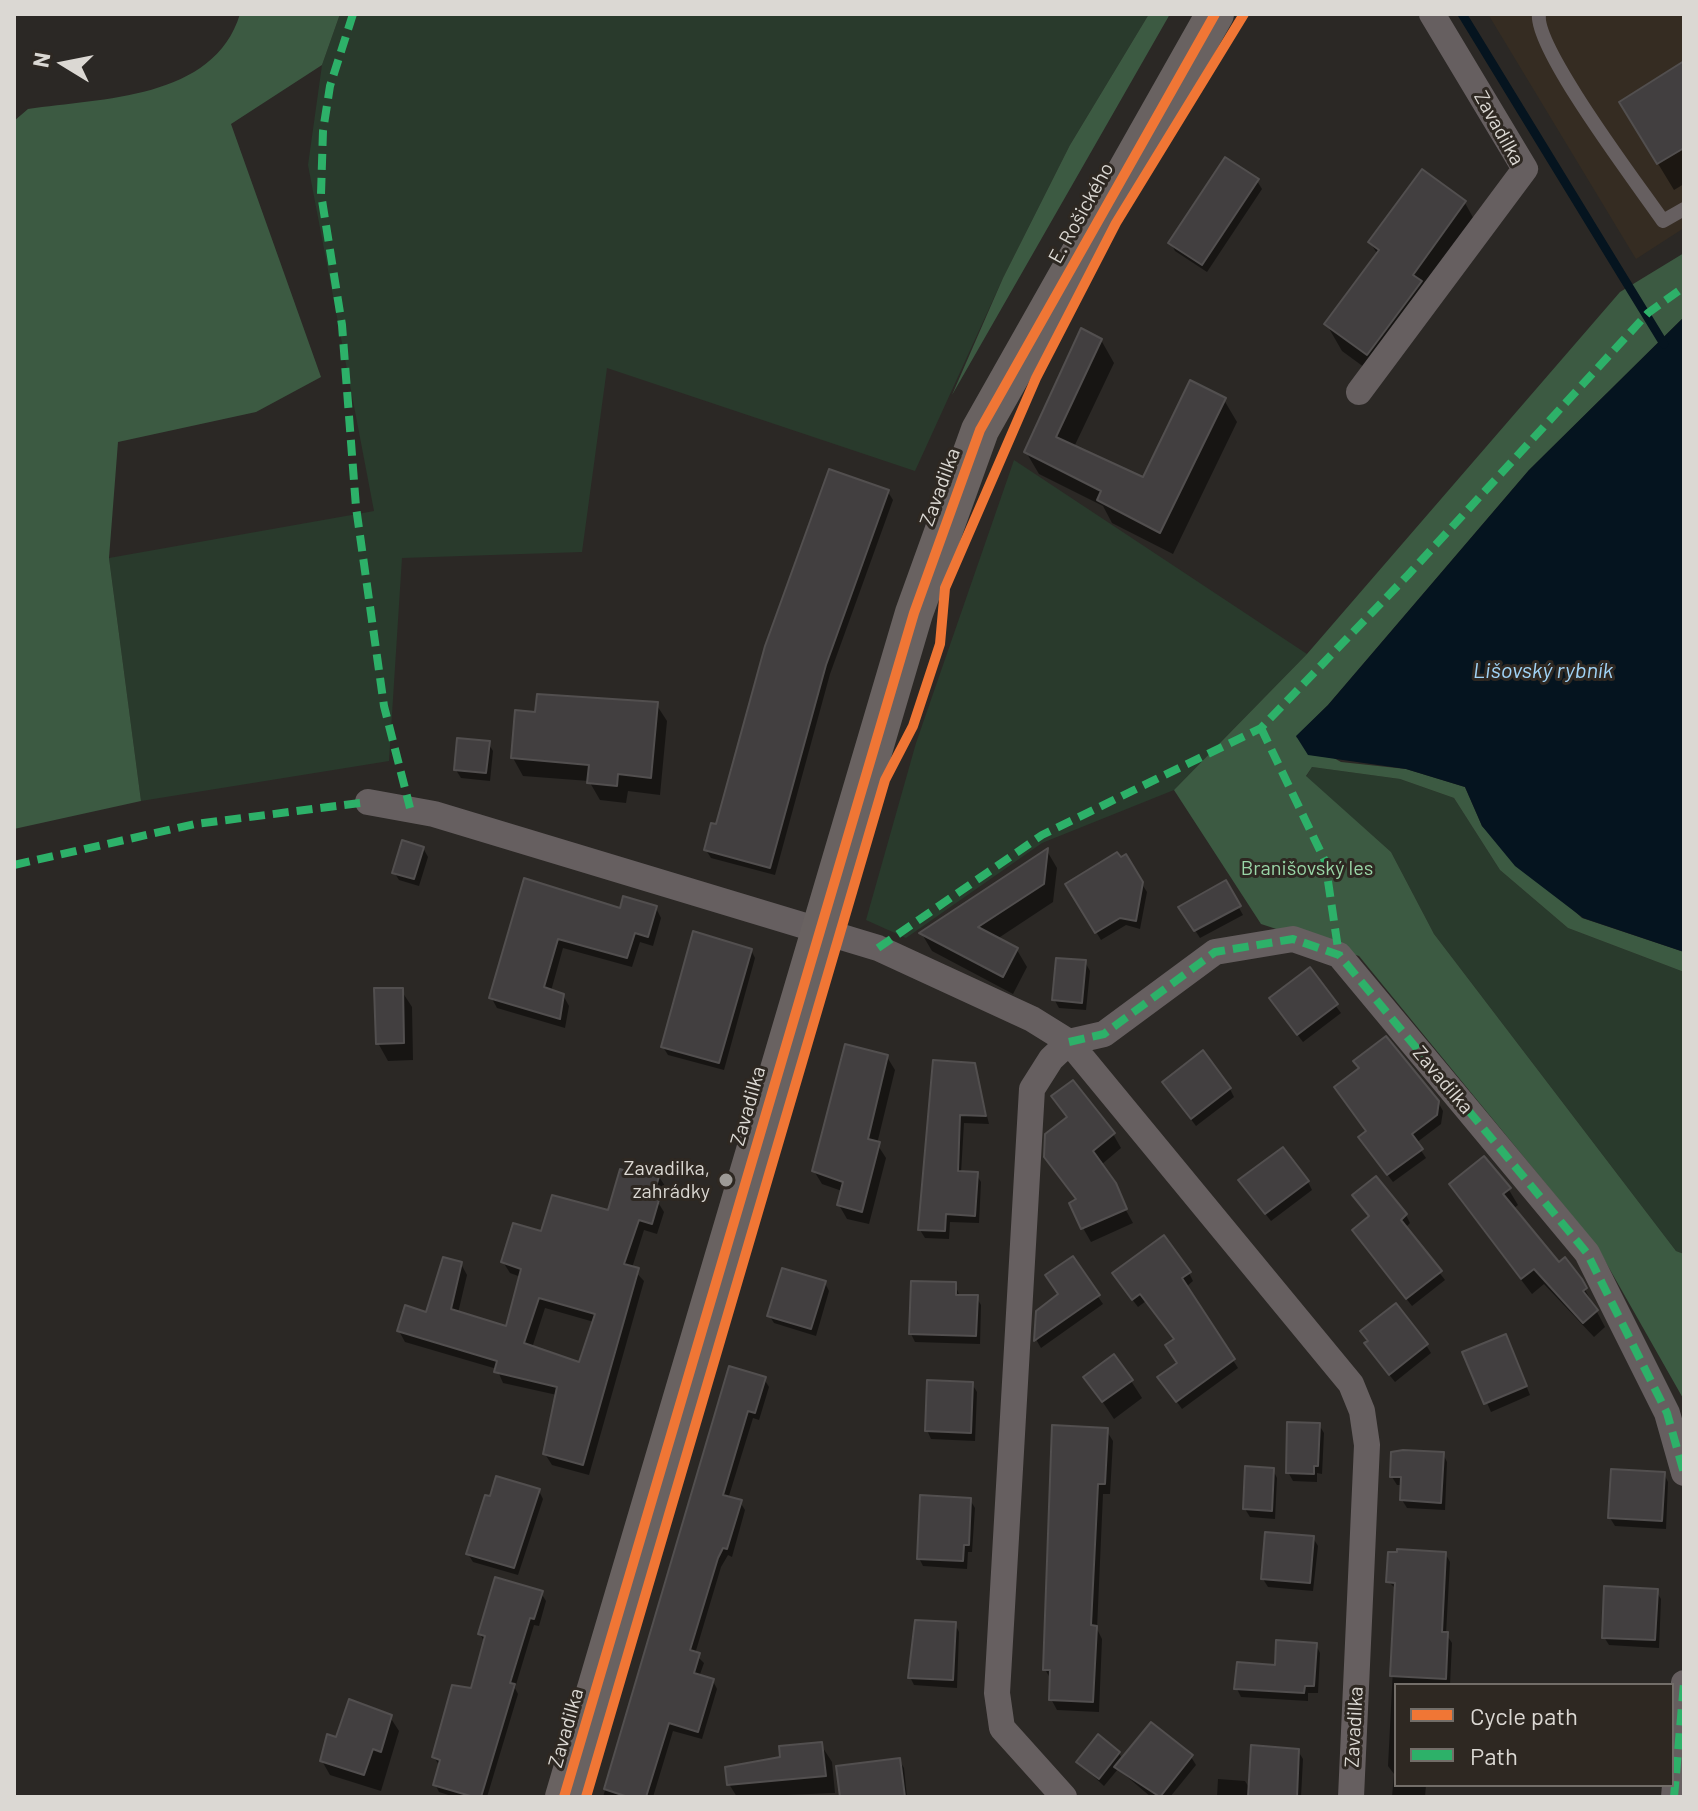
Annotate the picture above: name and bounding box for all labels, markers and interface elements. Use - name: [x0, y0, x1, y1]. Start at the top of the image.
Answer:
- north arrow: [24, 24, 104, 104]
- text: N: [26, 50, 54, 69]
- street label: Zavadilka: [1469, 87, 1529, 169]
- street label: E. Rošického: [1043, 158, 1119, 268]
- street label: Zavadilka: [915, 445, 965, 529]
- water label: Lišovský rybník: [1473, 658, 1613, 684]
- park label: Branišovský les: [1241, 856, 1373, 880]
- street label: Zavadilka: [1408, 1041, 1478, 1119]
- street label: Zavadilka: [725, 1064, 771, 1148]
- place label: Zavadilka, zahrádky: [623, 1156, 710, 1203]
- marker: Zavadilka, zahrádky: [717, 1171, 735, 1189]
- legend: [1394, 1683, 1674, 1787]
- street label: Zavadilka: [543, 1686, 589, 1770]
- street label: Zavadilka: [1340, 1686, 1368, 1768]
- text: Cycle path: [1470, 1701, 1578, 1730]
- text: Path: [1470, 1741, 1518, 1770]

